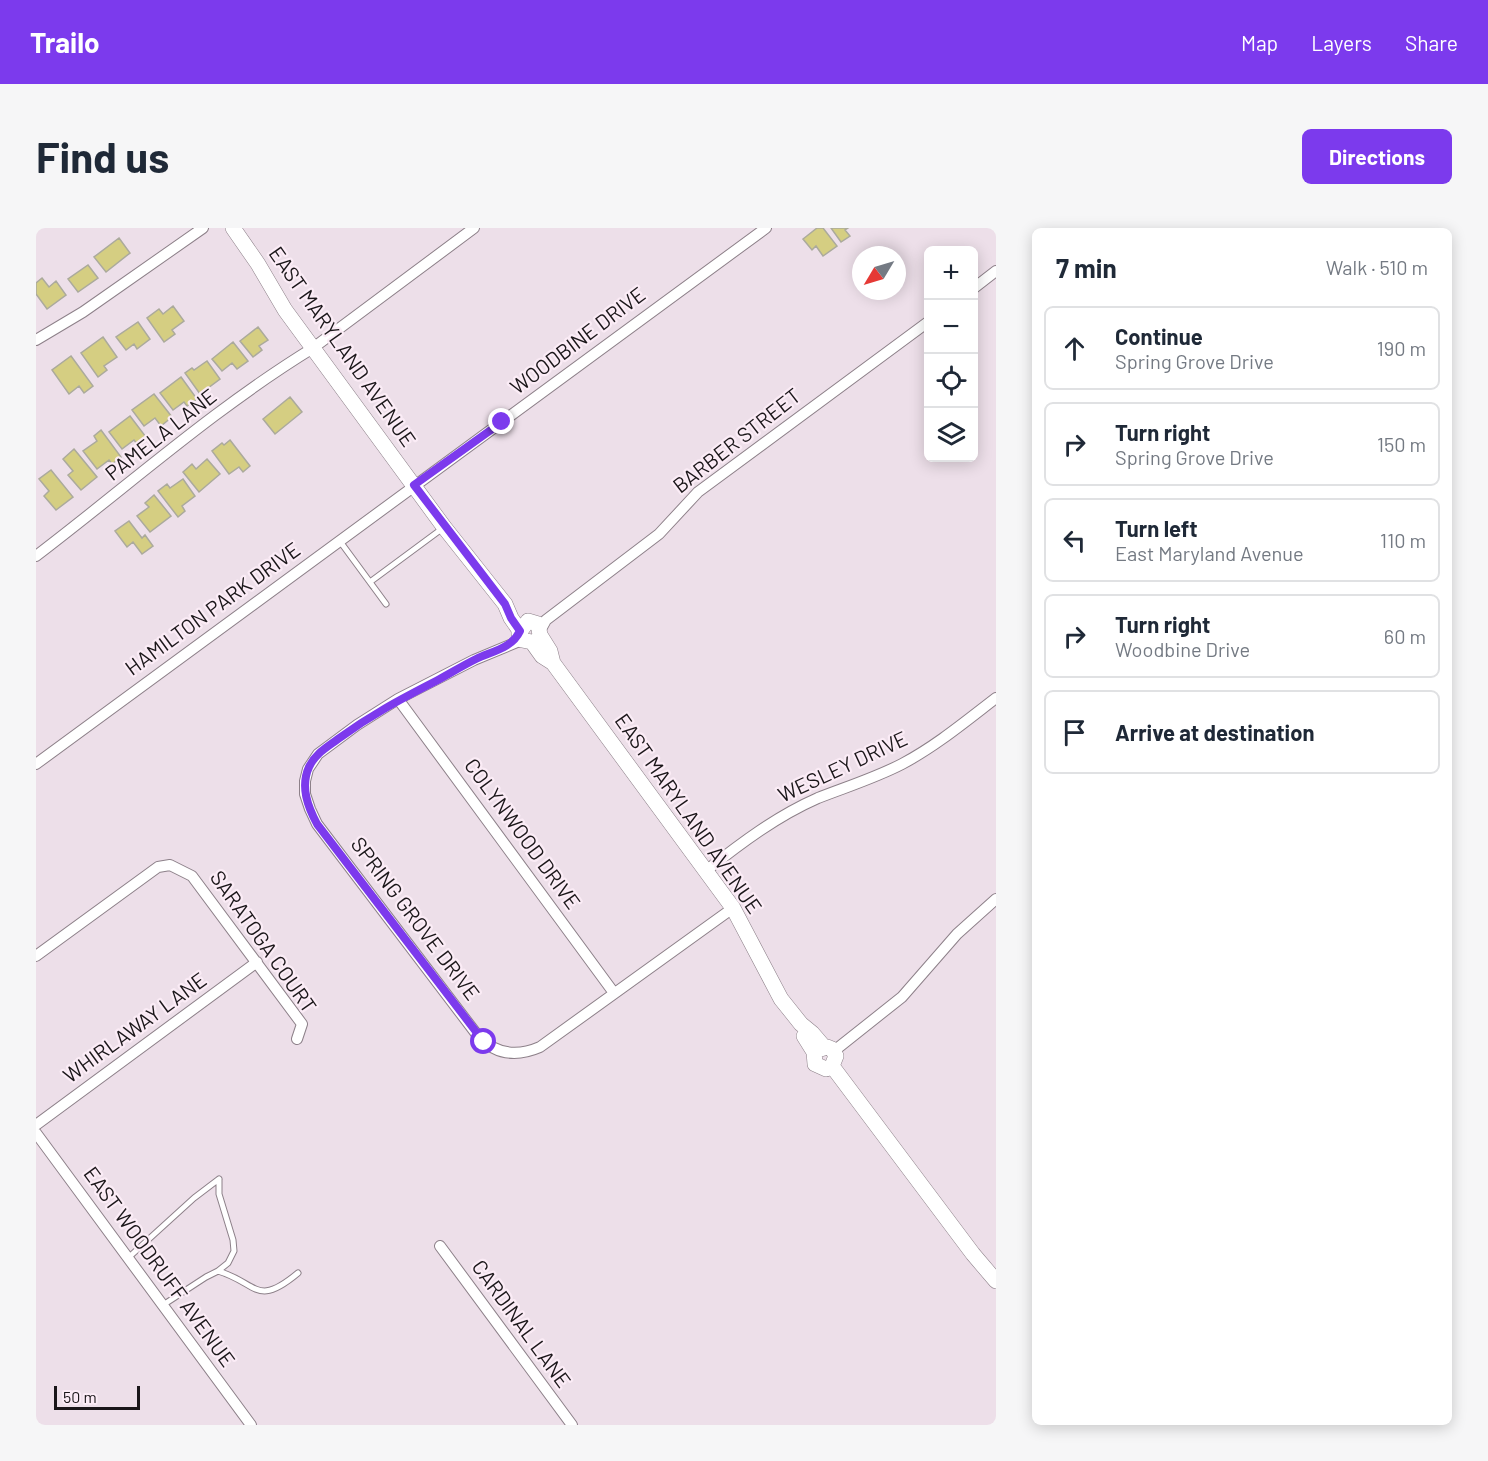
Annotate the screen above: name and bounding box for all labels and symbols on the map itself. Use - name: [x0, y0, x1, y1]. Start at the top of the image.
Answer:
- street label: EAST MARYLAND AVENUE: [265, 241, 422, 451]
- north arrow: [852, 246, 906, 300]
- street label: WOODBINE DRIVE: [505, 281, 650, 399]
- street label: BARBER STREET: [667, 382, 805, 497]
- street label: PAMELA LANE: [99, 383, 221, 485]
- route end: [488, 408, 514, 434]
- street label: HAMILTON PARK DRIVE: [120, 536, 304, 680]
- street label: EAST MARYLAND AVENUE: [611, 708, 768, 918]
- street label: WESLEY DRIVE: [774, 725, 911, 807]
- street label: COLYNWOOD DRIVE: [460, 753, 586, 913]
- street label: SPRING GROVE DRIVE: [347, 832, 486, 1005]
- street label: SARATOGA COURT: [206, 865, 323, 1017]
- street label: WHIRLAWAY LANE: [58, 966, 211, 1087]
- route start: [470, 1028, 496, 1054]
- street label: EAST WOODRUFF AVENUE: [79, 1161, 241, 1371]
- street label: CARDINAL LANE: [467, 1254, 577, 1392]
- scale bar: [54, 1383, 140, 1410]

